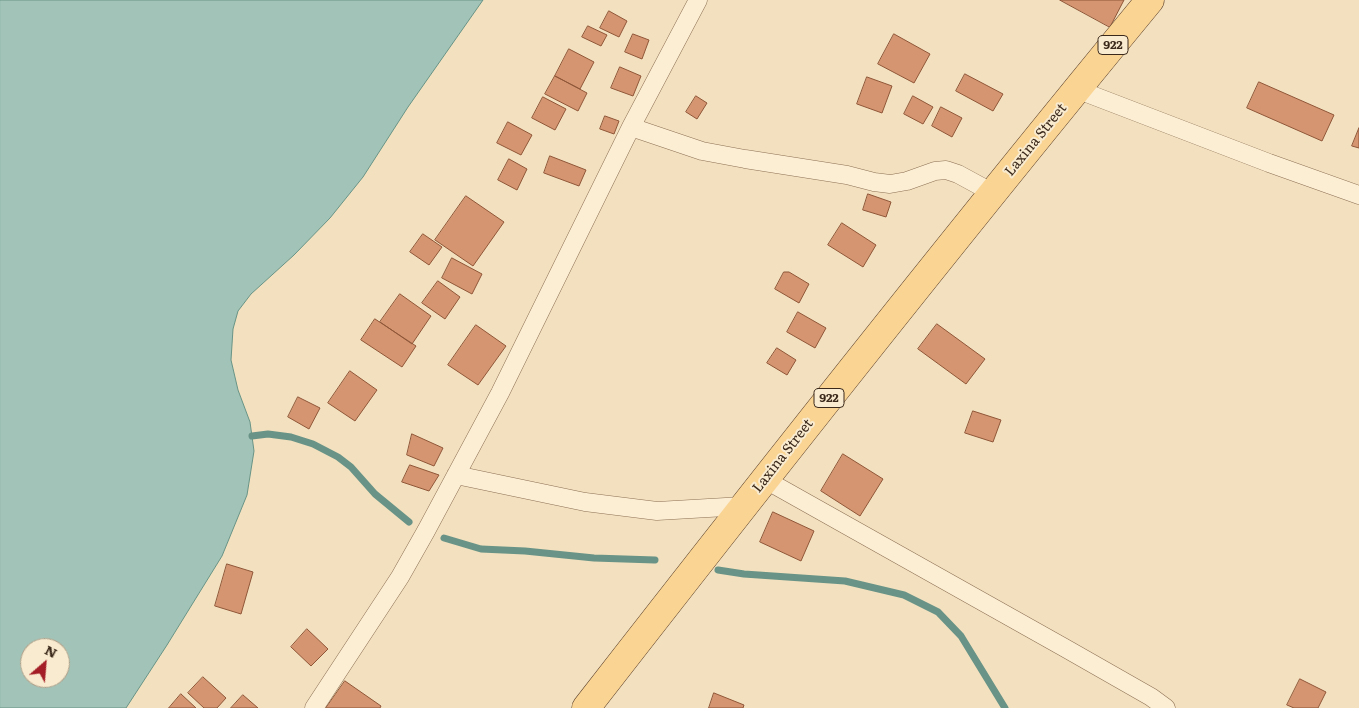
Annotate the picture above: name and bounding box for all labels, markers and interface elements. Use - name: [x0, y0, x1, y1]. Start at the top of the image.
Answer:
- road number: 922: [1098, 36, 1128, 54]
- street label: Laxina Street: [1002, 100, 1070, 180]
- road number: 922: [814, 388, 844, 408]
- street label: Laxina Street: [749, 416, 817, 496]
- north arrow: [20, 638, 70, 688]
- text: N: [42, 639, 61, 662]

